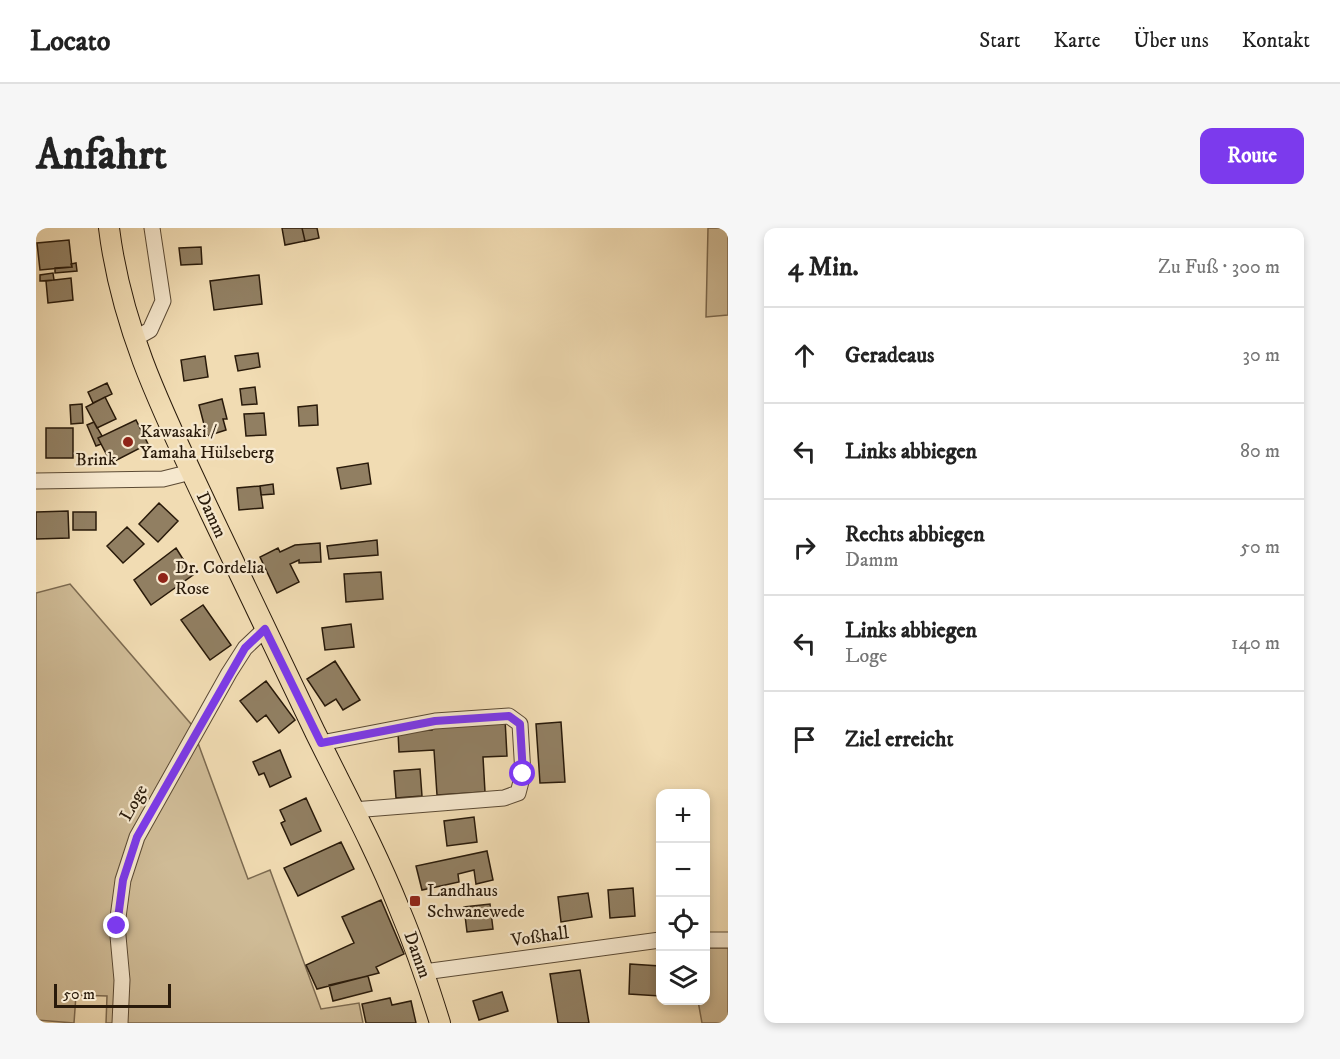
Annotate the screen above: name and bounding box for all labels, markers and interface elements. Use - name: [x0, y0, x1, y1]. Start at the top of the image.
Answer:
- text: Locato: [30, 24, 110, 59]
- text: Start: [979, 28, 1021, 54]
- text: Karte: [1054, 28, 1100, 54]
- text: Über uns: [1133, 28, 1209, 54]
- text: Kontakt: [1242, 28, 1310, 54]
- button: Route: [1200, 128, 1304, 184]
- text: Anfahrt: [36, 130, 167, 182]
- text: 4 Min.: [788, 251, 859, 284]
- text: Zu Fuß · 300 m: [1158, 255, 1280, 280]
- icon: ahead: [788, 339, 821, 372]
- text: Geradeaus: [845, 342, 934, 369]
- text: 30 m: [1242, 343, 1280, 368]
- place label: Kawasaki / Yamaha Hülseberg: [140, 421, 274, 464]
- marker: Kawasaki / Yamaha Hülseberg: [121, 435, 135, 449]
- icon: left: [788, 435, 821, 468]
- text: Links abbiegen: [845, 438, 977, 465]
- text: 80 m: [1240, 439, 1280, 464]
- street label: Brink: [75, 449, 117, 471]
- street label: Damm: [191, 489, 231, 541]
- text: Rechts abbiegen: [845, 521, 985, 548]
- icon: right: [788, 531, 821, 564]
- text: 50 m: [1240, 535, 1280, 560]
- text: Damm: [845, 548, 898, 573]
- place label: Dr. Cordelia Rose: [175, 557, 265, 600]
- marker: Dr. Cordelia Rose: [156, 571, 170, 585]
- text: Links abbiegen: [845, 617, 977, 644]
- icon: left: [788, 627, 821, 660]
- text: 140 m: [1231, 631, 1280, 656]
- text: Loge: [845, 644, 887, 669]
- icon: arrive: [788, 723, 821, 756]
- text: Ziel erreicht: [845, 726, 953, 753]
- route start: [509, 760, 535, 786]
- street label: Loge: [115, 781, 153, 825]
- map controls: [656, 789, 710, 1005]
- button: +: [656, 789, 710, 843]
- button: −: [656, 843, 710, 897]
- place label: Landhaus Schwanewede: [427, 880, 525, 923]
- marker: Landhaus Schwanewede: [408, 894, 422, 908]
- button: locate: [656, 897, 710, 951]
- route end: [103, 912, 129, 938]
- street label: Voßhall: [509, 922, 571, 952]
- street label: Damm: [398, 929, 436, 981]
- button: layers: [656, 951, 710, 1005]
- scale bar: [54, 981, 171, 1008]
- text: 50 m: [63, 984, 95, 1004]

